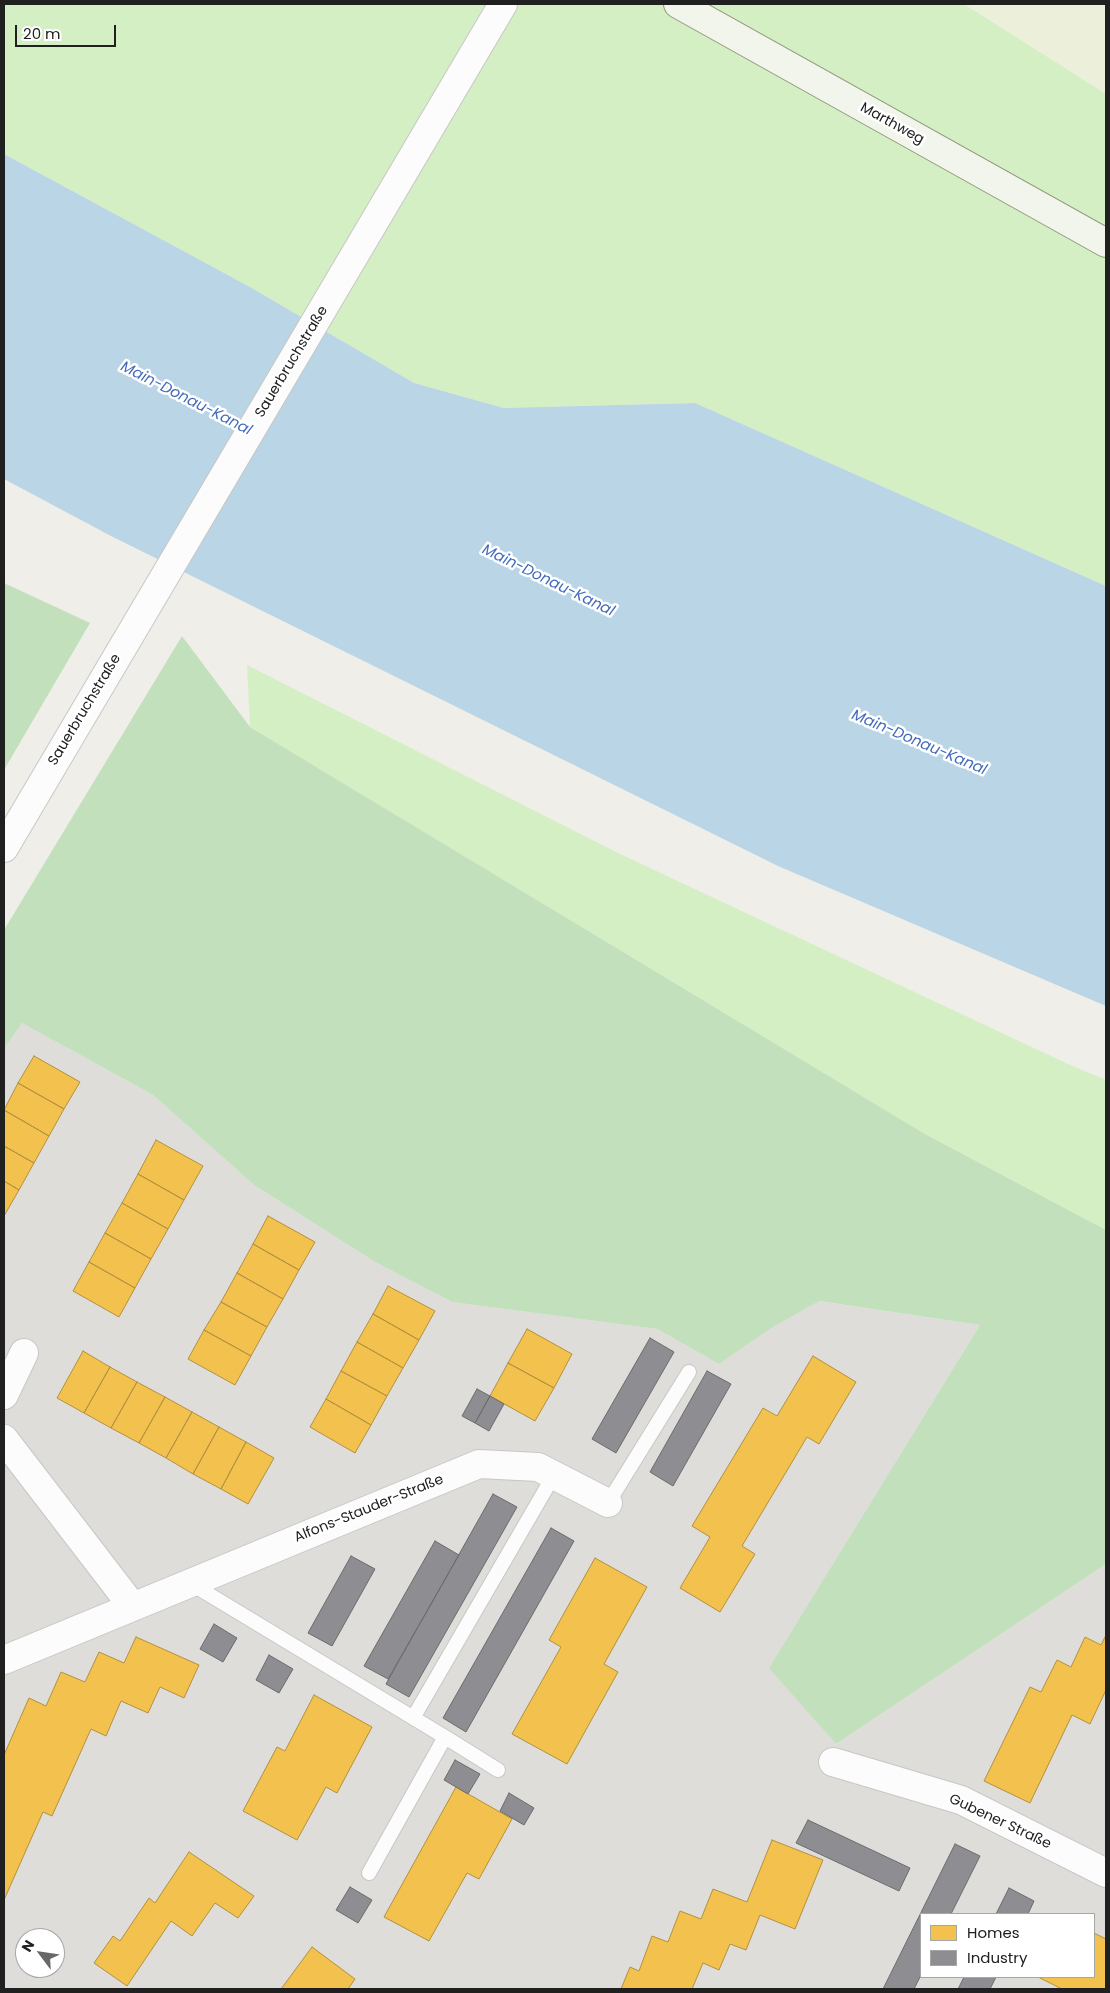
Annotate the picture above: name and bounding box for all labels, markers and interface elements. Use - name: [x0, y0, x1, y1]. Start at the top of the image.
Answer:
- scale bar: [18, 15, 119, 47]
- text: 20 m: [23, 23, 61, 44]
- street label: Marthweg: [857, 100, 927, 148]
- street label: Sauerbruchstraße: [252, 303, 332, 421]
- water label: Main-Donau-Kanal: [117, 358, 255, 440]
- water label: Main-Donau-Kanal: [479, 541, 617, 621]
- street label: Sauerbruchstraße: [45, 651, 125, 769]
- water label: Main-Donau-Kanal: [849, 706, 989, 780]
- street label: Alfons-Stauder-Straße: [292, 1471, 446, 1547]
- street label: Gubener Straße: [946, 1791, 1054, 1853]
- legend: [920, 1913, 1095, 1978]
- text: Homes: [967, 1922, 1020, 1943]
- north arrow: [15, 1928, 65, 1978]
- text: N: [17, 1936, 39, 1955]
- text: Industry: [967, 1947, 1027, 1968]

